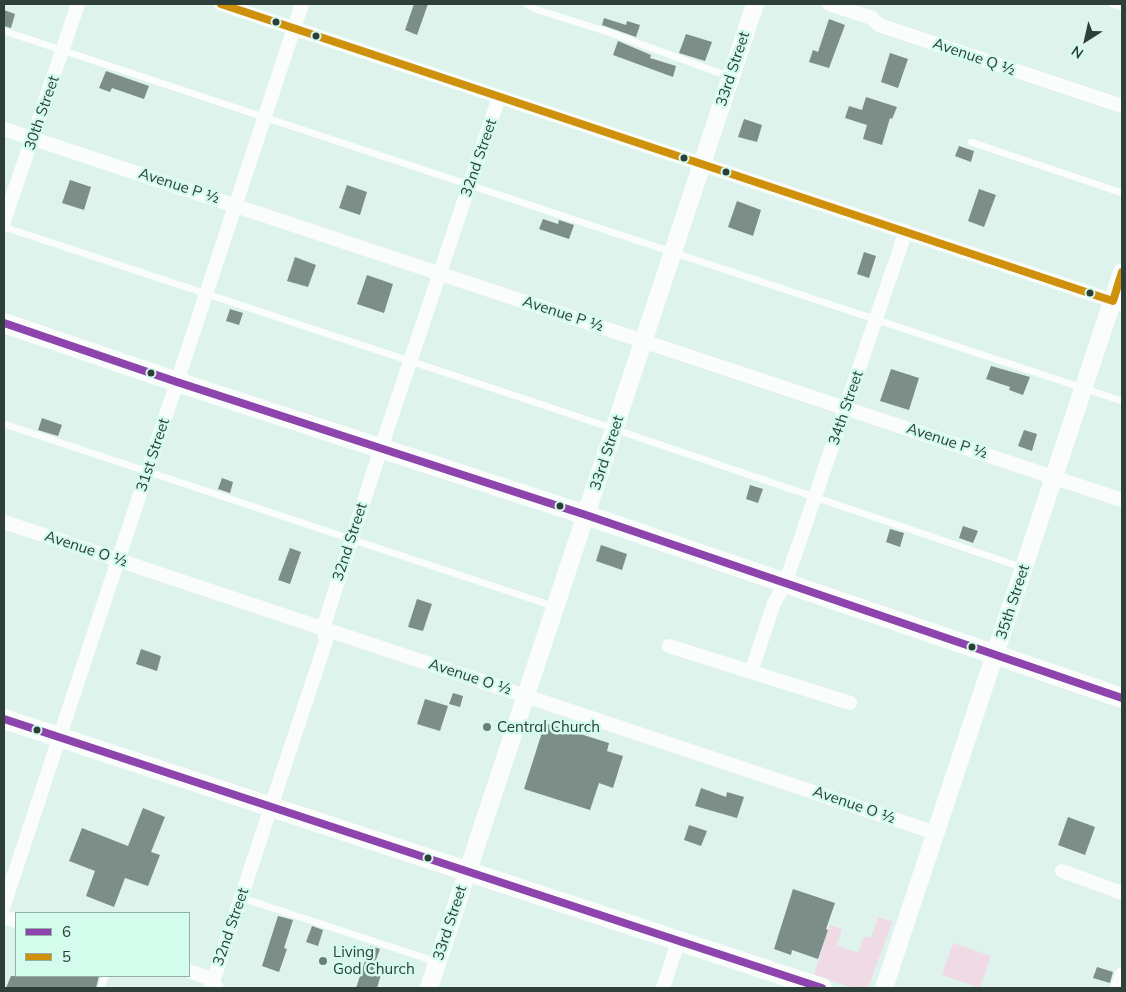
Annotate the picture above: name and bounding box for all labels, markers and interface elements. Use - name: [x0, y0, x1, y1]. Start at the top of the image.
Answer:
- north arrow: [1061, 15, 1111, 65]
- unlabelled marker: [271, 17, 281, 27]
- street label: 33rd Street: [712, 29, 754, 109]
- unlabelled marker: [311, 31, 321, 41]
- street label: Avenue Q ½: [931, 35, 1017, 79]
- text: N: [1068, 42, 1087, 63]
- street label: 30th Street: [21, 73, 63, 153]
- street label: 32nd Street: [457, 117, 501, 199]
- unlabelled marker: [679, 153, 689, 163]
- street label: Avenue P ½: [136, 164, 222, 208]
- unlabelled marker: [721, 167, 731, 177]
- unlabelled marker: [1085, 288, 1095, 298]
- street label: Avenue P ½: [520, 292, 606, 336]
- unlabelled marker: [146, 368, 156, 378]
- street label: 34th Street: [825, 368, 867, 448]
- street label: 33rd Street: [586, 413, 628, 493]
- street label: 31st Street: [133, 416, 173, 494]
- street label: Avenue P ½: [904, 419, 990, 463]
- street label: 32nd Street: [329, 501, 371, 583]
- unlabelled marker: [555, 501, 565, 511]
- street label: Avenue O ½: [42, 527, 130, 571]
- street label: 35th Street: [992, 562, 1034, 642]
- unlabelled marker: [967, 642, 977, 652]
- street label: Avenue O ½: [426, 655, 514, 699]
- place label: Central Church: [497, 718, 600, 736]
- marker: Central Church: [481, 721, 493, 733]
- unlabelled marker: [32, 725, 42, 735]
- street label: Avenue O ½: [811, 783, 897, 827]
- unlabelled marker: [423, 853, 433, 863]
- street label: 33rd Street: [429, 883, 471, 963]
- street label: 32nd Street: [209, 886, 253, 968]
- legend: [15, 912, 190, 977]
- text: 6: [62, 922, 71, 941]
- place label: Living God Church: [333, 943, 415, 978]
- text: 5: [62, 947, 71, 966]
- marker: Living God Church: [317, 955, 329, 967]

